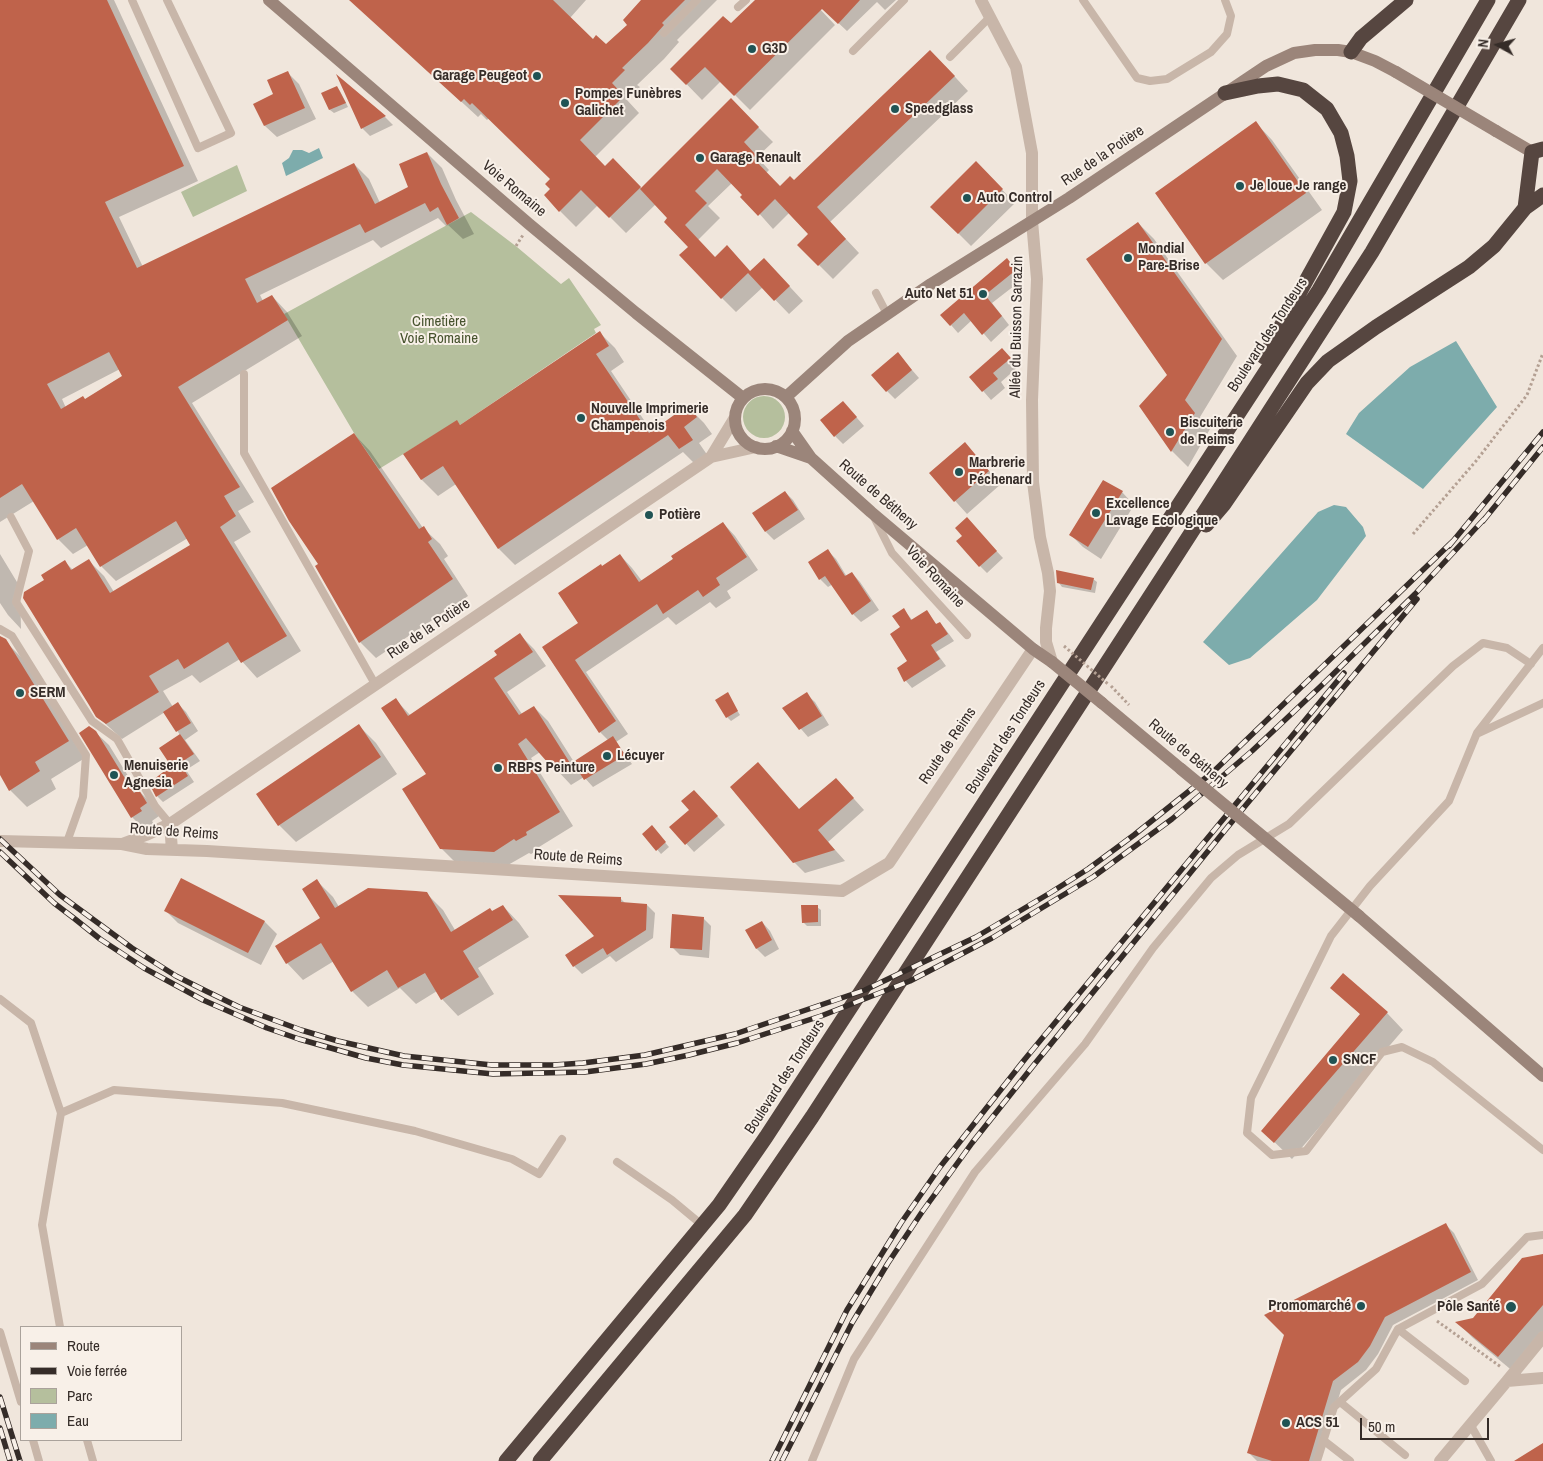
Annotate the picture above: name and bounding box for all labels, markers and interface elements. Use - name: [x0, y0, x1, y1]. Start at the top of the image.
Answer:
- north arrow: [1473, 20, 1523, 70]
- text: N: [1474, 38, 1493, 48]
- place label: G3D: [762, 40, 787, 58]
- marker: G3D: [746, 43, 758, 55]
- place label: Garage Peugeot: [433, 67, 527, 85]
- marker: Garage Peugeot: [531, 70, 543, 82]
- place label: Pompes Funèbres Galichet: [575, 85, 682, 120]
- marker: Pompes Funèbres Galichet: [559, 97, 571, 109]
- place label: Speedglass: [905, 100, 973, 118]
- marker: Speedglass: [889, 103, 901, 115]
- street label: Rue de la Potière: [1058, 122, 1148, 190]
- place label: Garage Renault: [710, 149, 801, 167]
- marker: Garage Renault: [694, 152, 706, 164]
- street label: Voie Romaine: [478, 157, 550, 221]
- place label: Je loue Je range: [1250, 177, 1346, 195]
- marker: Je loue Je range: [1234, 180, 1246, 192]
- place label: Auto Control: [977, 189, 1052, 207]
- marker: Auto Control: [961, 192, 973, 204]
- place label: Mondial Pare-Brise: [1138, 240, 1200, 275]
- marker: Mondial Pare-Brise: [1122, 252, 1134, 264]
- street label: Allée du Buisson Sarrazin: [1007, 256, 1027, 398]
- street label: Boulevard des Tondeurs: [1224, 274, 1312, 396]
- place label: Auto Net 51: [905, 285, 973, 303]
- marker: Auto Net 51: [977, 288, 989, 300]
- park label: Cimetière Voie Romaine: [400, 313, 478, 348]
- place label: Nouvelle Imprimerie Champenois: [591, 400, 709, 435]
- marker: Nouvelle Imprimerie Champenois: [575, 412, 587, 424]
- place label: Biscuiterie de Reims: [1180, 414, 1243, 449]
- marker: Biscuiterie de Reims: [1164, 426, 1176, 438]
- place label: Marbrerie Péchenard: [969, 454, 1032, 489]
- street label: Route de Bétheny: [835, 456, 921, 534]
- marker: Marbrerie Péchenard: [953, 466, 965, 478]
- place label: Excellence Lavage Ecologique: [1106, 495, 1218, 530]
- place label: Potière: [659, 506, 701, 524]
- marker: Excellence Lavage Ecologique: [1090, 507, 1102, 519]
- marker: Potière: [643, 509, 655, 521]
- street label: Voie Romaine: [902, 542, 968, 612]
- street label: Rue de la Potière: [384, 595, 474, 663]
- street label: Boulevard des Tondeurs: [962, 676, 1050, 798]
- place label: SERM: [30, 684, 66, 702]
- marker: SERM: [14, 687, 26, 699]
- street label: Route de Reims: [916, 704, 980, 788]
- street label: Route de Bétheny: [1144, 715, 1232, 793]
- place label: Lécuyer: [617, 747, 664, 765]
- marker: Lécuyer: [601, 750, 613, 762]
- place label: Menuiserie Agnesia: [124, 757, 188, 792]
- place label: RBPS Peinture: [508, 759, 595, 777]
- marker: RBPS Peinture: [492, 762, 504, 774]
- marker: Menuiserie Agnesia: [108, 769, 120, 781]
- street label: Route de Reims: [129, 820, 219, 844]
- street label: Route de Reims: [533, 846, 623, 870]
- street label: Boulevard des Tondeurs: [741, 1016, 829, 1138]
- place label: SNCF: [1343, 1051, 1376, 1069]
- marker: SNCF: [1327, 1054, 1339, 1066]
- place label: Promomarché: [1268, 1297, 1351, 1315]
- place label: Pôle Santé: [1437, 1298, 1500, 1316]
- marker: Promomarché: [1355, 1300, 1367, 1312]
- marker: Pôle Santé: [1504, 1300, 1518, 1314]
- legend: [20, 1326, 182, 1441]
- text: Route: [67, 1335, 100, 1356]
- text: Voie ferrée: [67, 1360, 127, 1381]
- text: Parc: [67, 1385, 92, 1406]
- scale bar: [1363, 1408, 1492, 1440]
- text: Eau: [67, 1410, 89, 1431]
- place label: ACS 51: [1296, 1414, 1339, 1432]
- text: 50 m: [1368, 1416, 1395, 1437]
- marker: ACS 51: [1280, 1417, 1292, 1429]

